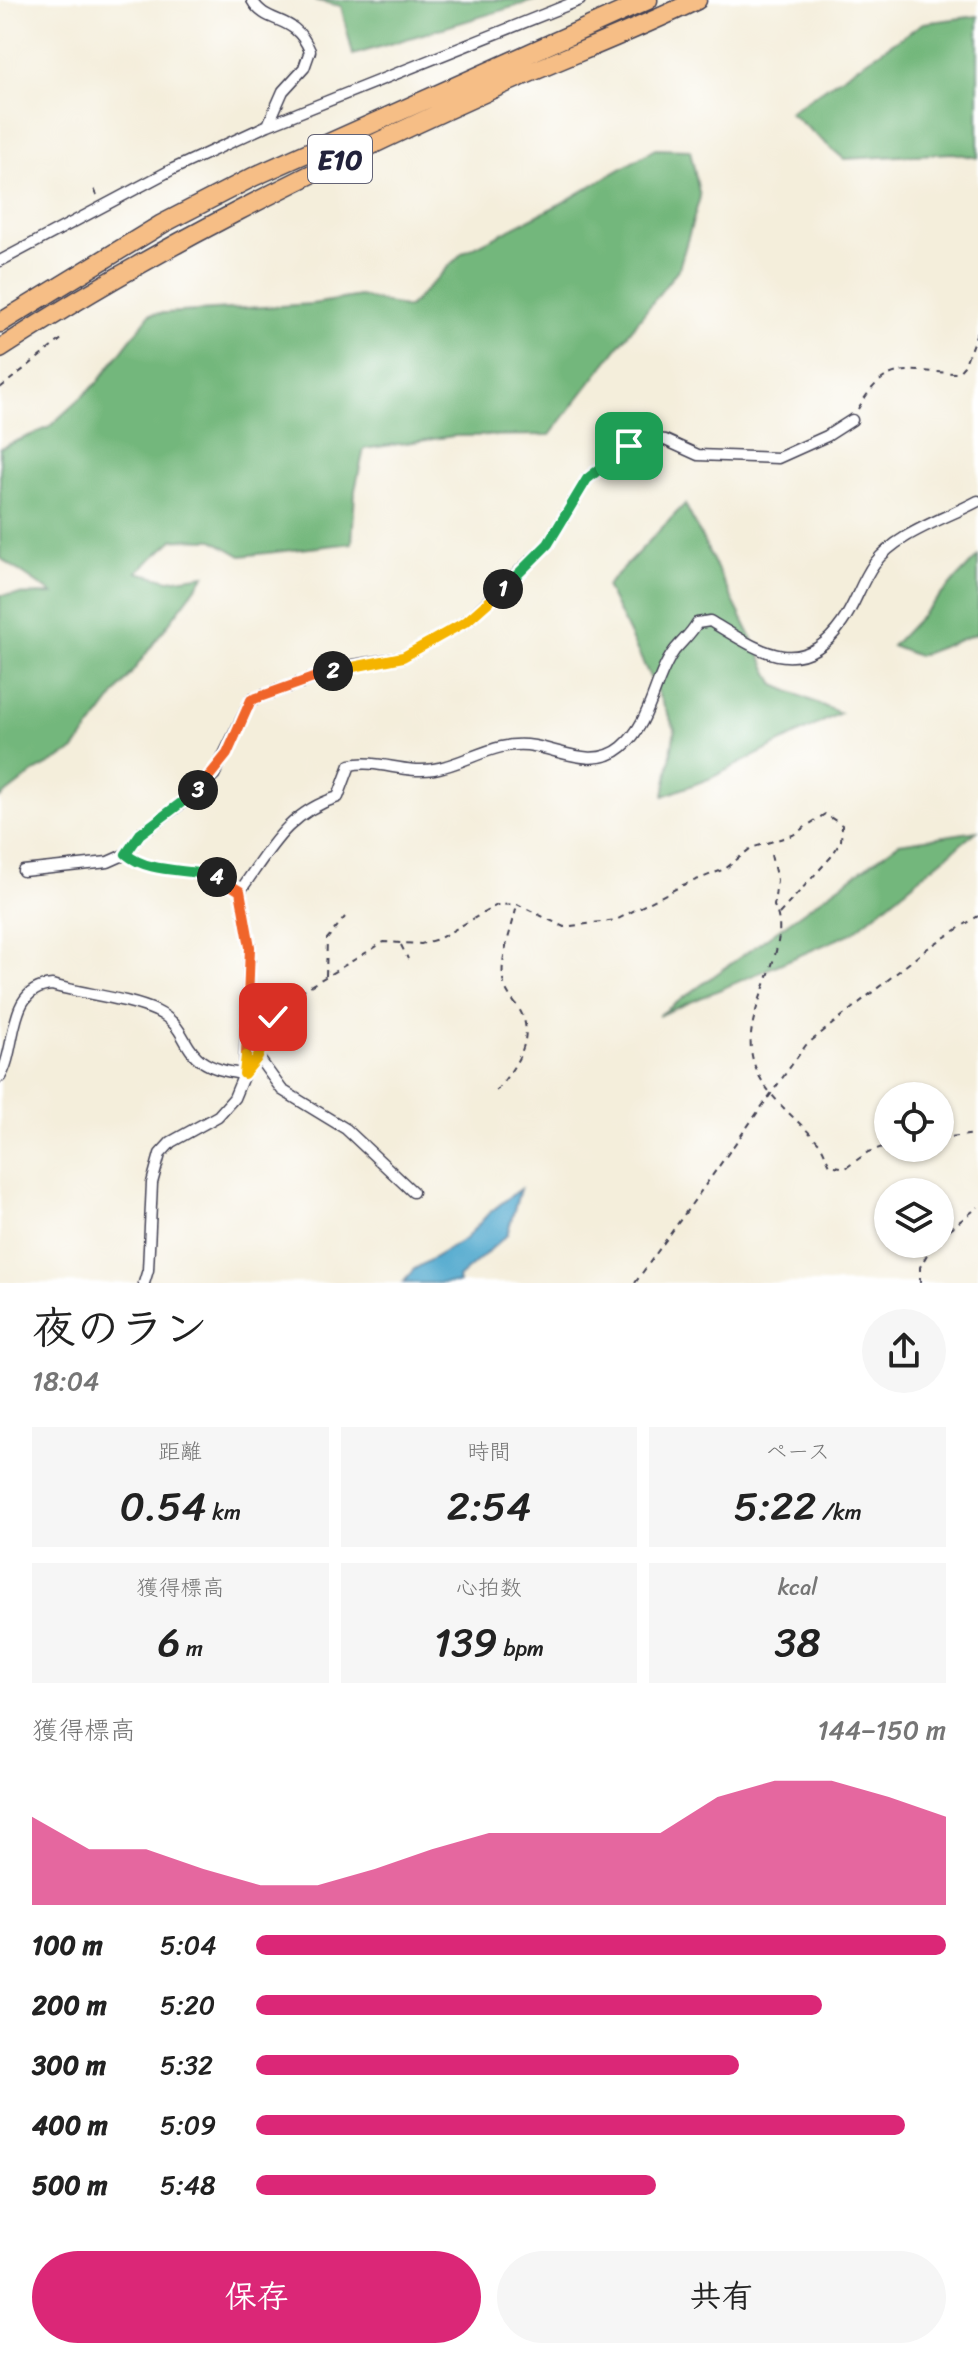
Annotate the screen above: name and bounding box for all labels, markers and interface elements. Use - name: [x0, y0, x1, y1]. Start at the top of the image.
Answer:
- road number: E10: [308, 135, 372, 183]
- pin: [595, 412, 663, 480]
- icon: arrive: [607, 424, 651, 468]
- pin: 1: [483, 569, 523, 609]
- text: 1: [498, 569, 508, 608]
- pin: 2: [313, 651, 353, 691]
- text: 2: [327, 651, 339, 690]
- pin: 3: [178, 770, 218, 810]
- text: 3: [192, 770, 204, 809]
- pin: 4: [197, 857, 237, 897]
- text: 4: [210, 857, 224, 896]
- pin: [239, 983, 307, 1051]
- icon: check: [251, 995, 295, 1039]
- map controls: [874, 1082, 954, 1258]
- button: locate: [874, 1082, 954, 1162]
- button: layers: [874, 1178, 954, 1258]
- text: 夜のラン: [32, 1289, 208, 1367]
- button: share: [862, 1309, 946, 1393]
- text: 18:04: [32, 1358, 99, 1404]
- text: 距離: [158, 1432, 202, 1471]
- text: 時間: [467, 1432, 511, 1471]
- text: ペース: [765, 1432, 830, 1471]
- text: 0.54: [120, 1471, 207, 1542]
- text: 2:54: [447, 1471, 531, 1542]
- text: 5:22: [734, 1471, 816, 1542]
- text: km: [207, 1493, 241, 1532]
- text: /km: [816, 1493, 862, 1532]
- text: 獲得標高: [136, 1568, 224, 1607]
- text: 心拍数: [456, 1568, 522, 1607]
- text: kcal: [778, 1568, 818, 1607]
- text: 6: [158, 1607, 180, 1678]
- text: 139: [434, 1607, 498, 1678]
- text: 38: [775, 1607, 821, 1678]
- text: m: [180, 1629, 203, 1668]
- text: bpm: [498, 1629, 544, 1668]
- text: 獲得標高: [32, 1707, 136, 1753]
- text: 144–150 m: [817, 1707, 946, 1753]
- text: 100 m: [32, 1922, 103, 1968]
- text: 5:04: [160, 1922, 216, 1968]
- text: 200 m: [32, 1982, 107, 2028]
- text: 5:20: [160, 1982, 215, 2028]
- text: 300 m: [32, 2042, 106, 2088]
- text: 5:32: [160, 2042, 213, 2088]
- text: 400 m: [32, 2102, 108, 2148]
- text: 5:09: [160, 2102, 216, 2148]
- text: 500 m: [32, 2162, 107, 2208]
- text: 5:48: [160, 2162, 216, 2208]
- button: 保存: [32, 2251, 481, 2343]
- button: 共有: [497, 2251, 946, 2343]

